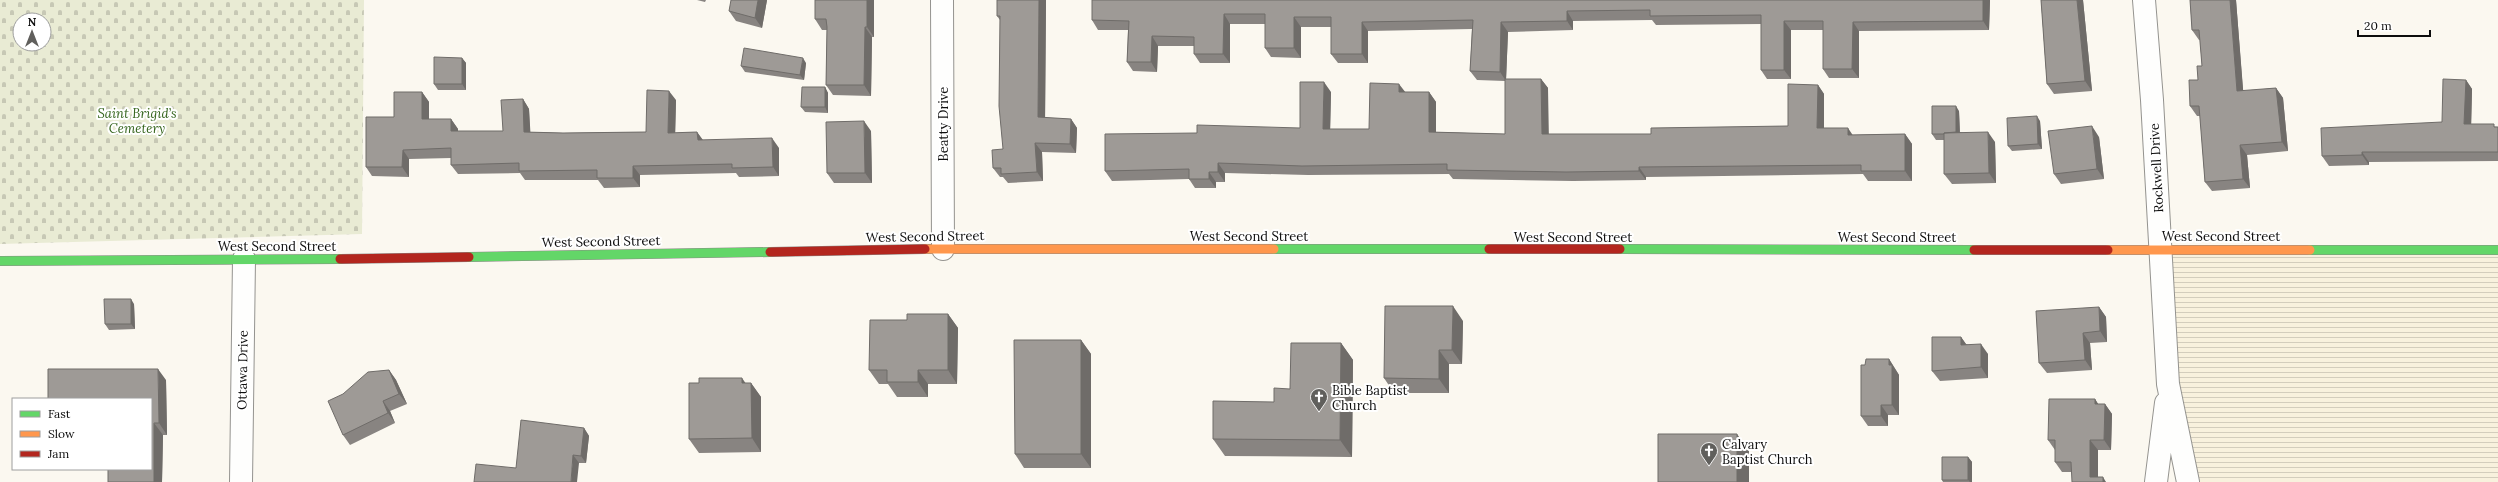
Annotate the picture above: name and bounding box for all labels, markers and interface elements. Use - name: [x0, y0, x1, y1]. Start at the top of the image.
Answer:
- north arrow: [12, 12, 52, 52]
- scale bar: [2358, 12, 2430, 38]
- text: N: [28, 15, 37, 29]
- text: 20 m: [2364, 18, 2392, 33]
- street label: Beatty Drive: [935, 87, 952, 161]
- park label: Saint Brigid’s Cemetery: [97, 105, 177, 137]
- street label: Rockwell Drive: [2146, 123, 2167, 213]
- street label: West Second Street: [866, 227, 984, 246]
- street label: West Second Street: [1190, 228, 1308, 245]
- street label: West Second Street: [2162, 228, 2280, 245]
- street label: West Second Street: [1514, 229, 1632, 246]
- street label: West Second Street: [1838, 229, 1956, 246]
- street label: West Second Street: [542, 232, 660, 251]
- street label: West Second Street: [218, 238, 336, 255]
- street label: Ottawa Drive: [233, 330, 252, 410]
- place label: Bible Baptist Church: [1332, 382, 1408, 414]
- church icon: Bible Baptist Church: [1309, 387, 1329, 412]
- legend: [12, 398, 152, 470]
- text: Fast: [48, 406, 71, 421]
- text: Slow: [48, 426, 75, 441]
- place label: Calvary Baptist Church: [1722, 436, 1813, 468]
- church icon: Calvary Baptist Church: [1699, 441, 1719, 466]
- text: Jam: [47, 446, 69, 461]

